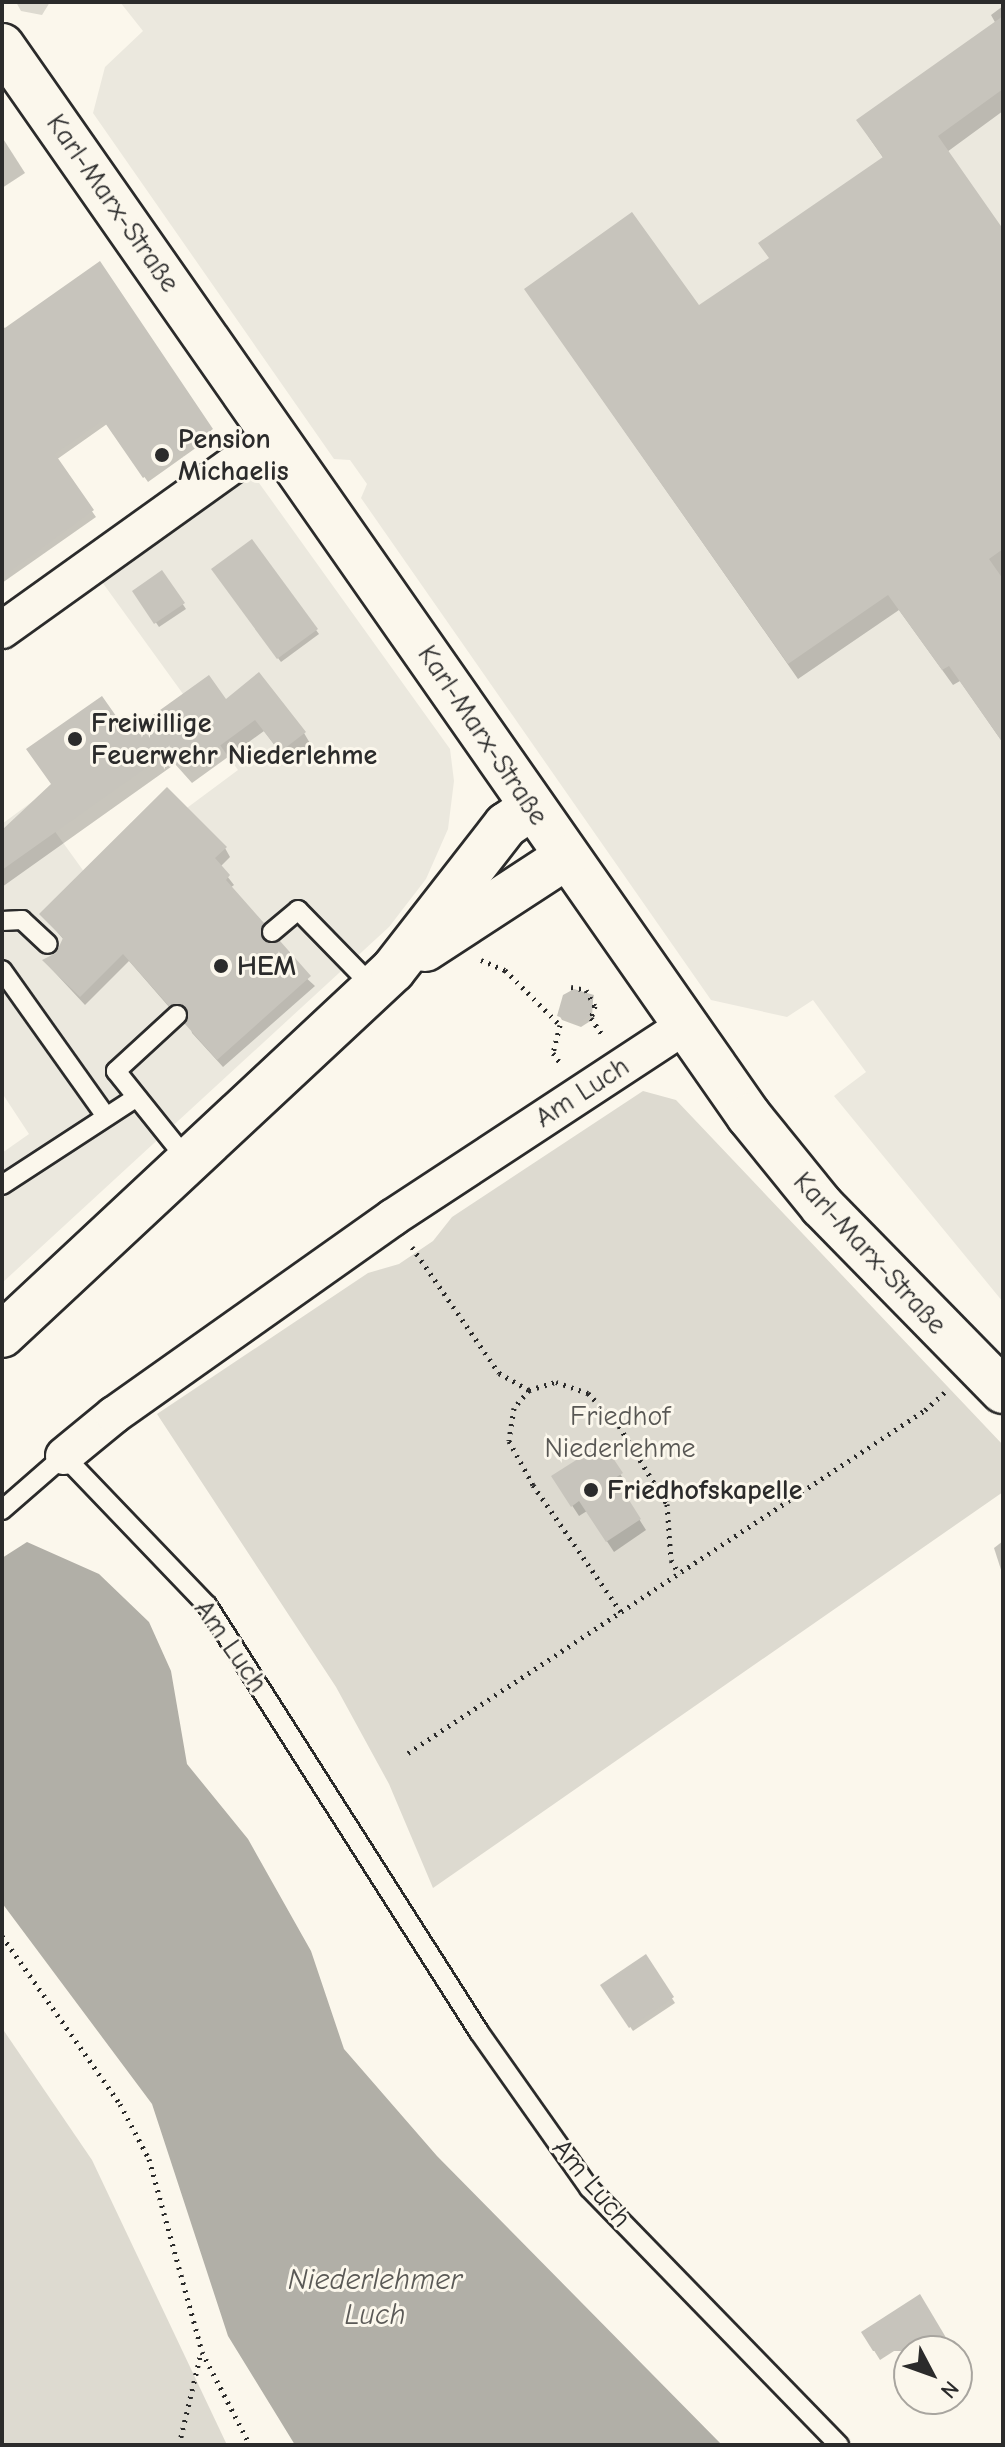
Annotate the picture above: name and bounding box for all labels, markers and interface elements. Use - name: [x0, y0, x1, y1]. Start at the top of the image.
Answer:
- street label: Karl-Marx-Straße: [39, 108, 187, 298]
- place label: Pension Michaelis: [178, 422, 289, 488]
- marker: Pension Michaelis: [153, 446, 171, 464]
- street label: Karl-Marx-Straße: [411, 639, 555, 831]
- place label: Freiwillige Feuerwehr Niederlehme: [91, 706, 377, 772]
- marker: Freiwillige Feuerwehr Niederlehme: [66, 730, 84, 748]
- place label: HEM: [237, 949, 296, 983]
- marker: HEM: [212, 957, 230, 975]
- street label: Am Luch: [529, 1049, 635, 1135]
- street label: Karl-Marx-Straße: [786, 1165, 954, 1341]
- park label: Friedhof Niederlehme: [544, 1399, 696, 1465]
- place label: Friedhofskapelle: [607, 1473, 802, 1507]
- marker: Friedhofskapelle: [582, 1481, 600, 1499]
- street label: Am Luch: [187, 1593, 275, 1699]
- street label: Am Luch: [545, 2132, 639, 2234]
- water label: Niederlehmer Luch: [288, 2262, 462, 2332]
- north arrow: [893, 2335, 973, 2415]
- text: N: [935, 2375, 964, 2403]

